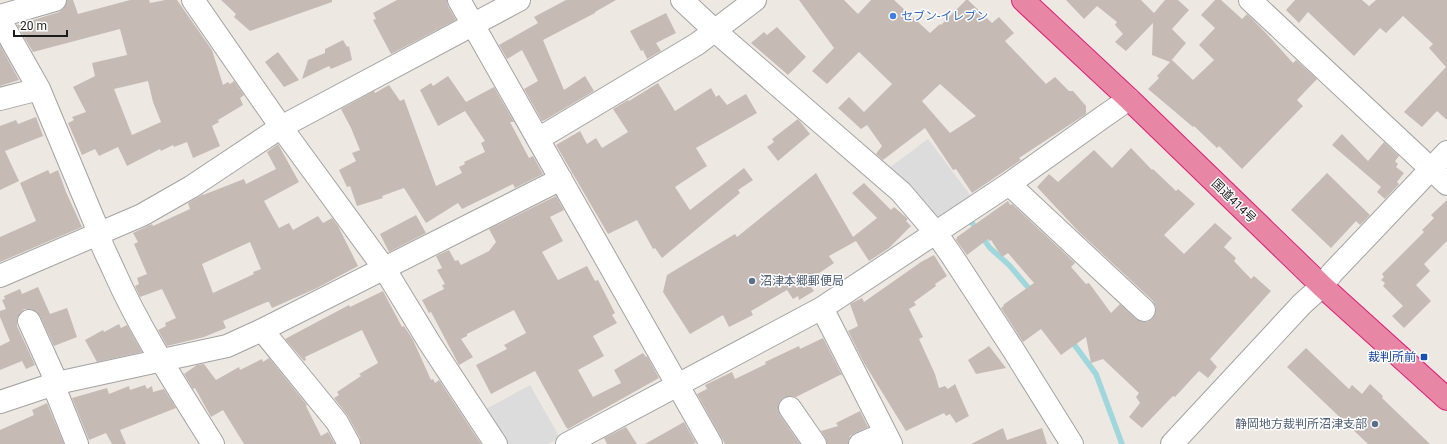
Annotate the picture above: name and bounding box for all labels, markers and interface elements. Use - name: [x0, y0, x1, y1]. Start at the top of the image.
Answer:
- place label: セブン-イレブン: [901, 9, 988, 23]
- marker: セブン-イレブン: [888, 11, 898, 21]
- scale bar: [14, 12, 67, 38]
- text: 20 m: [20, 19, 47, 33]
- street label: 国道414号: [1209, 176, 1259, 226]
- place label: 沼津本郷郵便局: [760, 274, 844, 288]
- marker: 沼津本郷郵便局: [747, 276, 757, 286]
- place label: 裁判所前: [1368, 350, 1416, 364]
- marker: 裁判所前: [1419, 352, 1429, 362]
- place label: 静岡地方裁判所沼津支部: [1235, 417, 1367, 431]
- marker: 静岡地方裁判所沼津支部: [1370, 419, 1380, 429]

